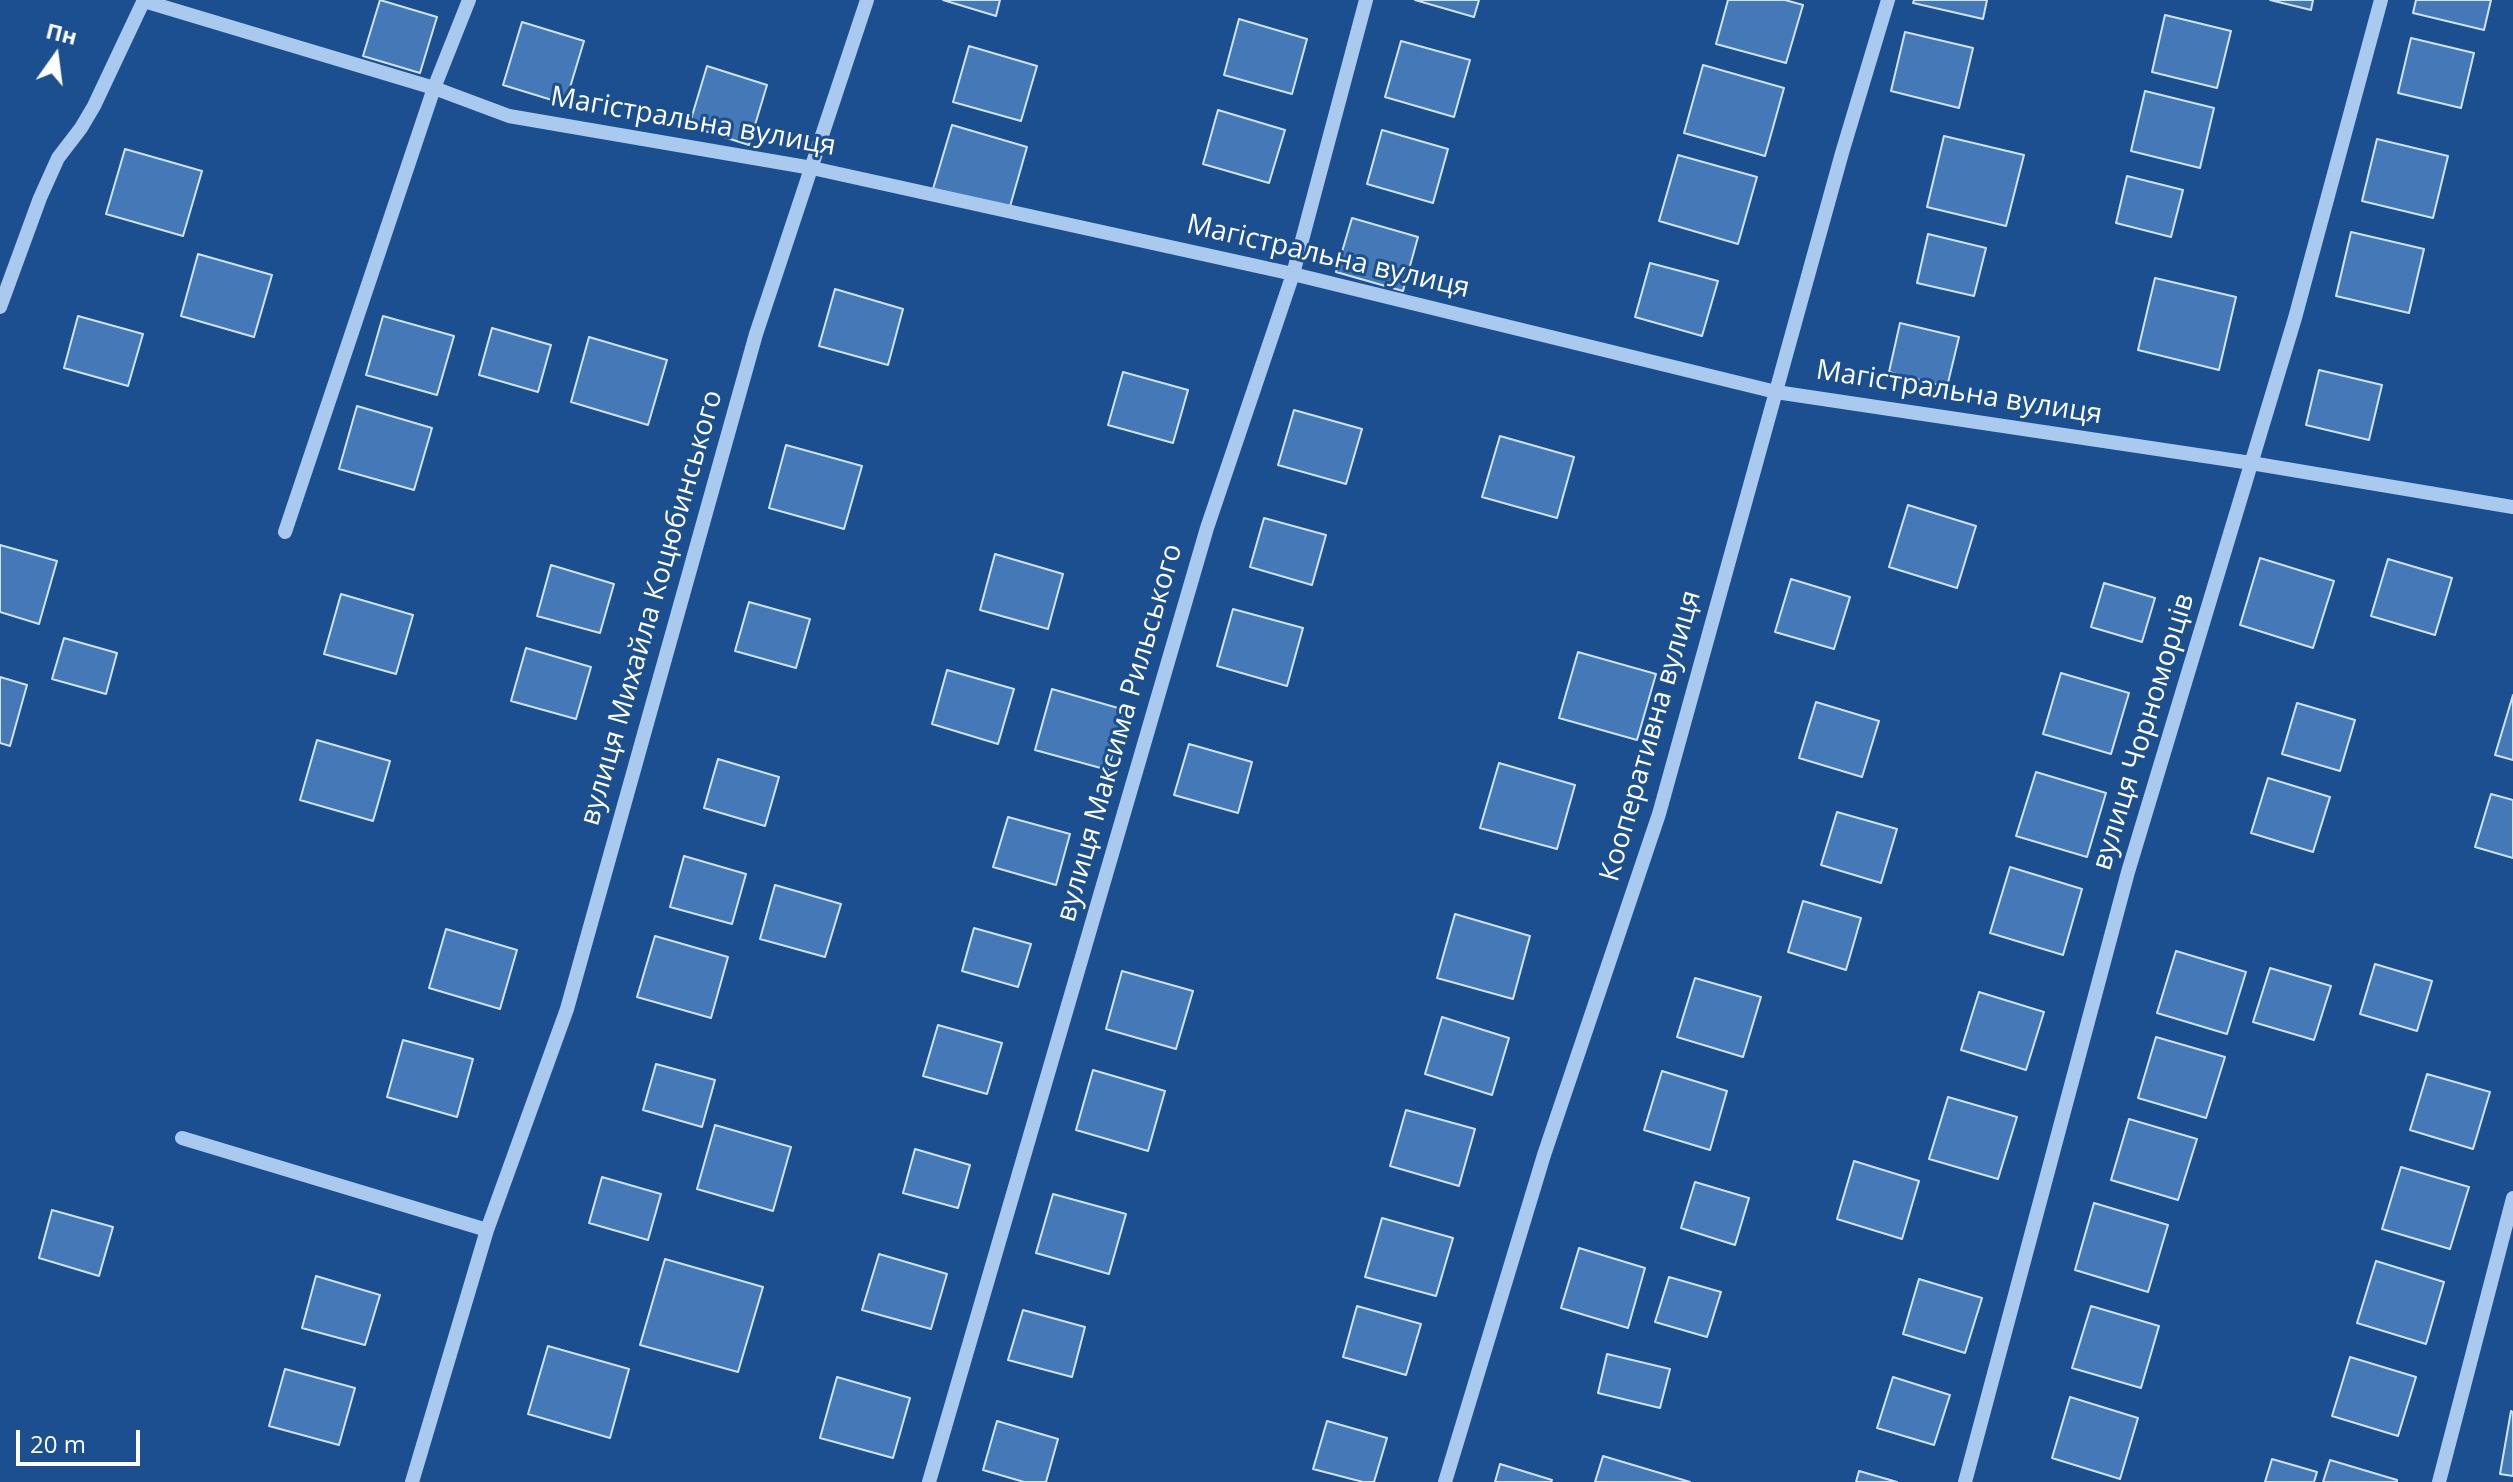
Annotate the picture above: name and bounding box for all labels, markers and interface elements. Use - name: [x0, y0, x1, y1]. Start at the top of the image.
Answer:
- text: Пн: [43, 14, 80, 51]
- north arrow: [16, 16, 96, 96]
- street label: Магістральна вулиця: [548, 80, 838, 164]
- street label: Магістральна вулиця: [1183, 208, 1473, 306]
- street label: Магістральна вулиця: [1814, 354, 2104, 432]
- street label: вулиця Михайла Коцюбинського: [574, 387, 730, 829]
- street label: вулиця Максима Рильського: [1050, 540, 1190, 926]
- street label: Кооперативна вулиця: [1593, 587, 1709, 885]
- street label: вулиця Чорноморців: [2086, 590, 2202, 874]
- scale bar: [20, 1414, 144, 1464]
- text: 20 m: [30, 1427, 86, 1460]

